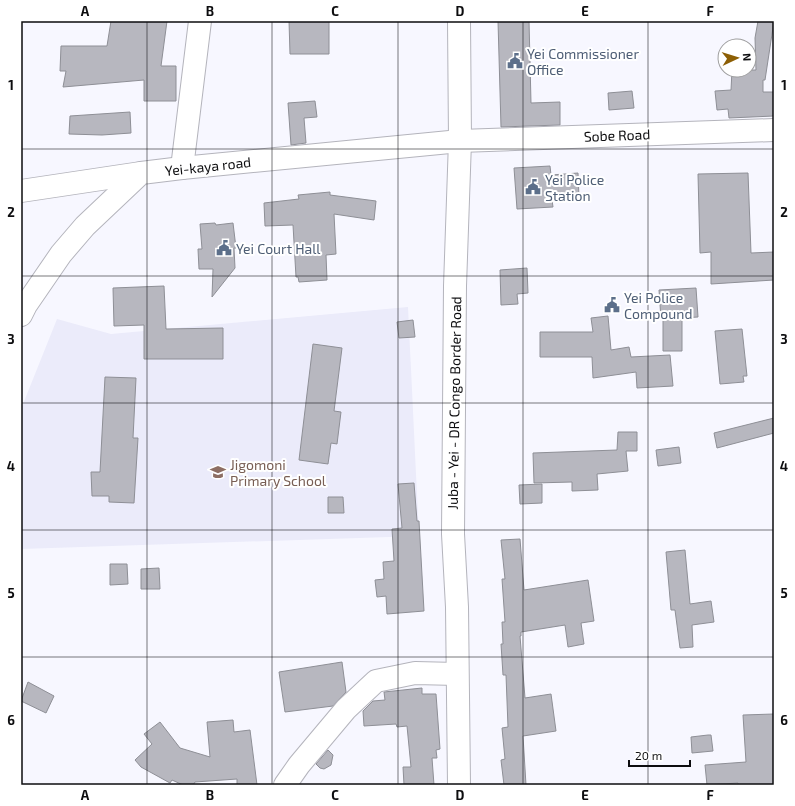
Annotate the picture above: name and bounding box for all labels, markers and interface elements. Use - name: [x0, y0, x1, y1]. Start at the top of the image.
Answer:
- text: A: [81, 3, 90, 19]
- text: B: [206, 3, 214, 19]
- text: C: [331, 3, 339, 19]
- text: D: [456, 3, 465, 19]
- text: E: [581, 3, 589, 19]
- text: F: [706, 3, 714, 19]
- north arrow: [717, 38, 757, 78]
- place label: Yei Commissioner Office: [527, 45, 639, 78]
- public building icon: Yei Commissioner Office: [506, 52, 524, 70]
- text: N: [741, 53, 754, 62]
- text: 1: [8, 77, 14, 93]
- text: 1: [781, 77, 787, 93]
- street label: Sobe Road: [583, 125, 651, 145]
- street label: Yei-kaya road: [164, 153, 252, 179]
- place label: Yei Police Station: [545, 171, 604, 204]
- public building icon: Yei Police Station: [524, 178, 542, 196]
- text: 2: [7, 204, 15, 220]
- text: 2: [780, 204, 788, 220]
- public building icon: Yei Court Hall: [215, 239, 233, 257]
- place label: Yei Court Hall: [236, 240, 321, 257]
- place label: Yei Police Compound: [624, 289, 692, 322]
- street label: Juba - Yei - DR Congo Border Road: [444, 296, 464, 510]
- public building icon: Yei Police Compound: [603, 296, 621, 314]
- text: 3: [7, 331, 15, 347]
- text: 3: [780, 331, 788, 347]
- place label: Jigomoni Primary School: [230, 456, 327, 489]
- text: 4: [7, 458, 15, 474]
- text: 4: [780, 458, 788, 474]
- school or university icon: Jigomoni Primary School: [209, 463, 227, 481]
- text: 5: [7, 585, 15, 601]
- text: 5: [780, 585, 788, 601]
- text: 6: [7, 712, 15, 728]
- text: 6: [780, 712, 788, 728]
- scale bar: [629, 742, 690, 768]
- text: 20 m: [635, 748, 662, 762]
- text: A: [81, 787, 90, 803]
- text: B: [206, 787, 214, 803]
- text: C: [331, 787, 339, 803]
- text: D: [456, 787, 465, 803]
- text: E: [581, 787, 589, 803]
- text: F: [706, 787, 714, 803]

